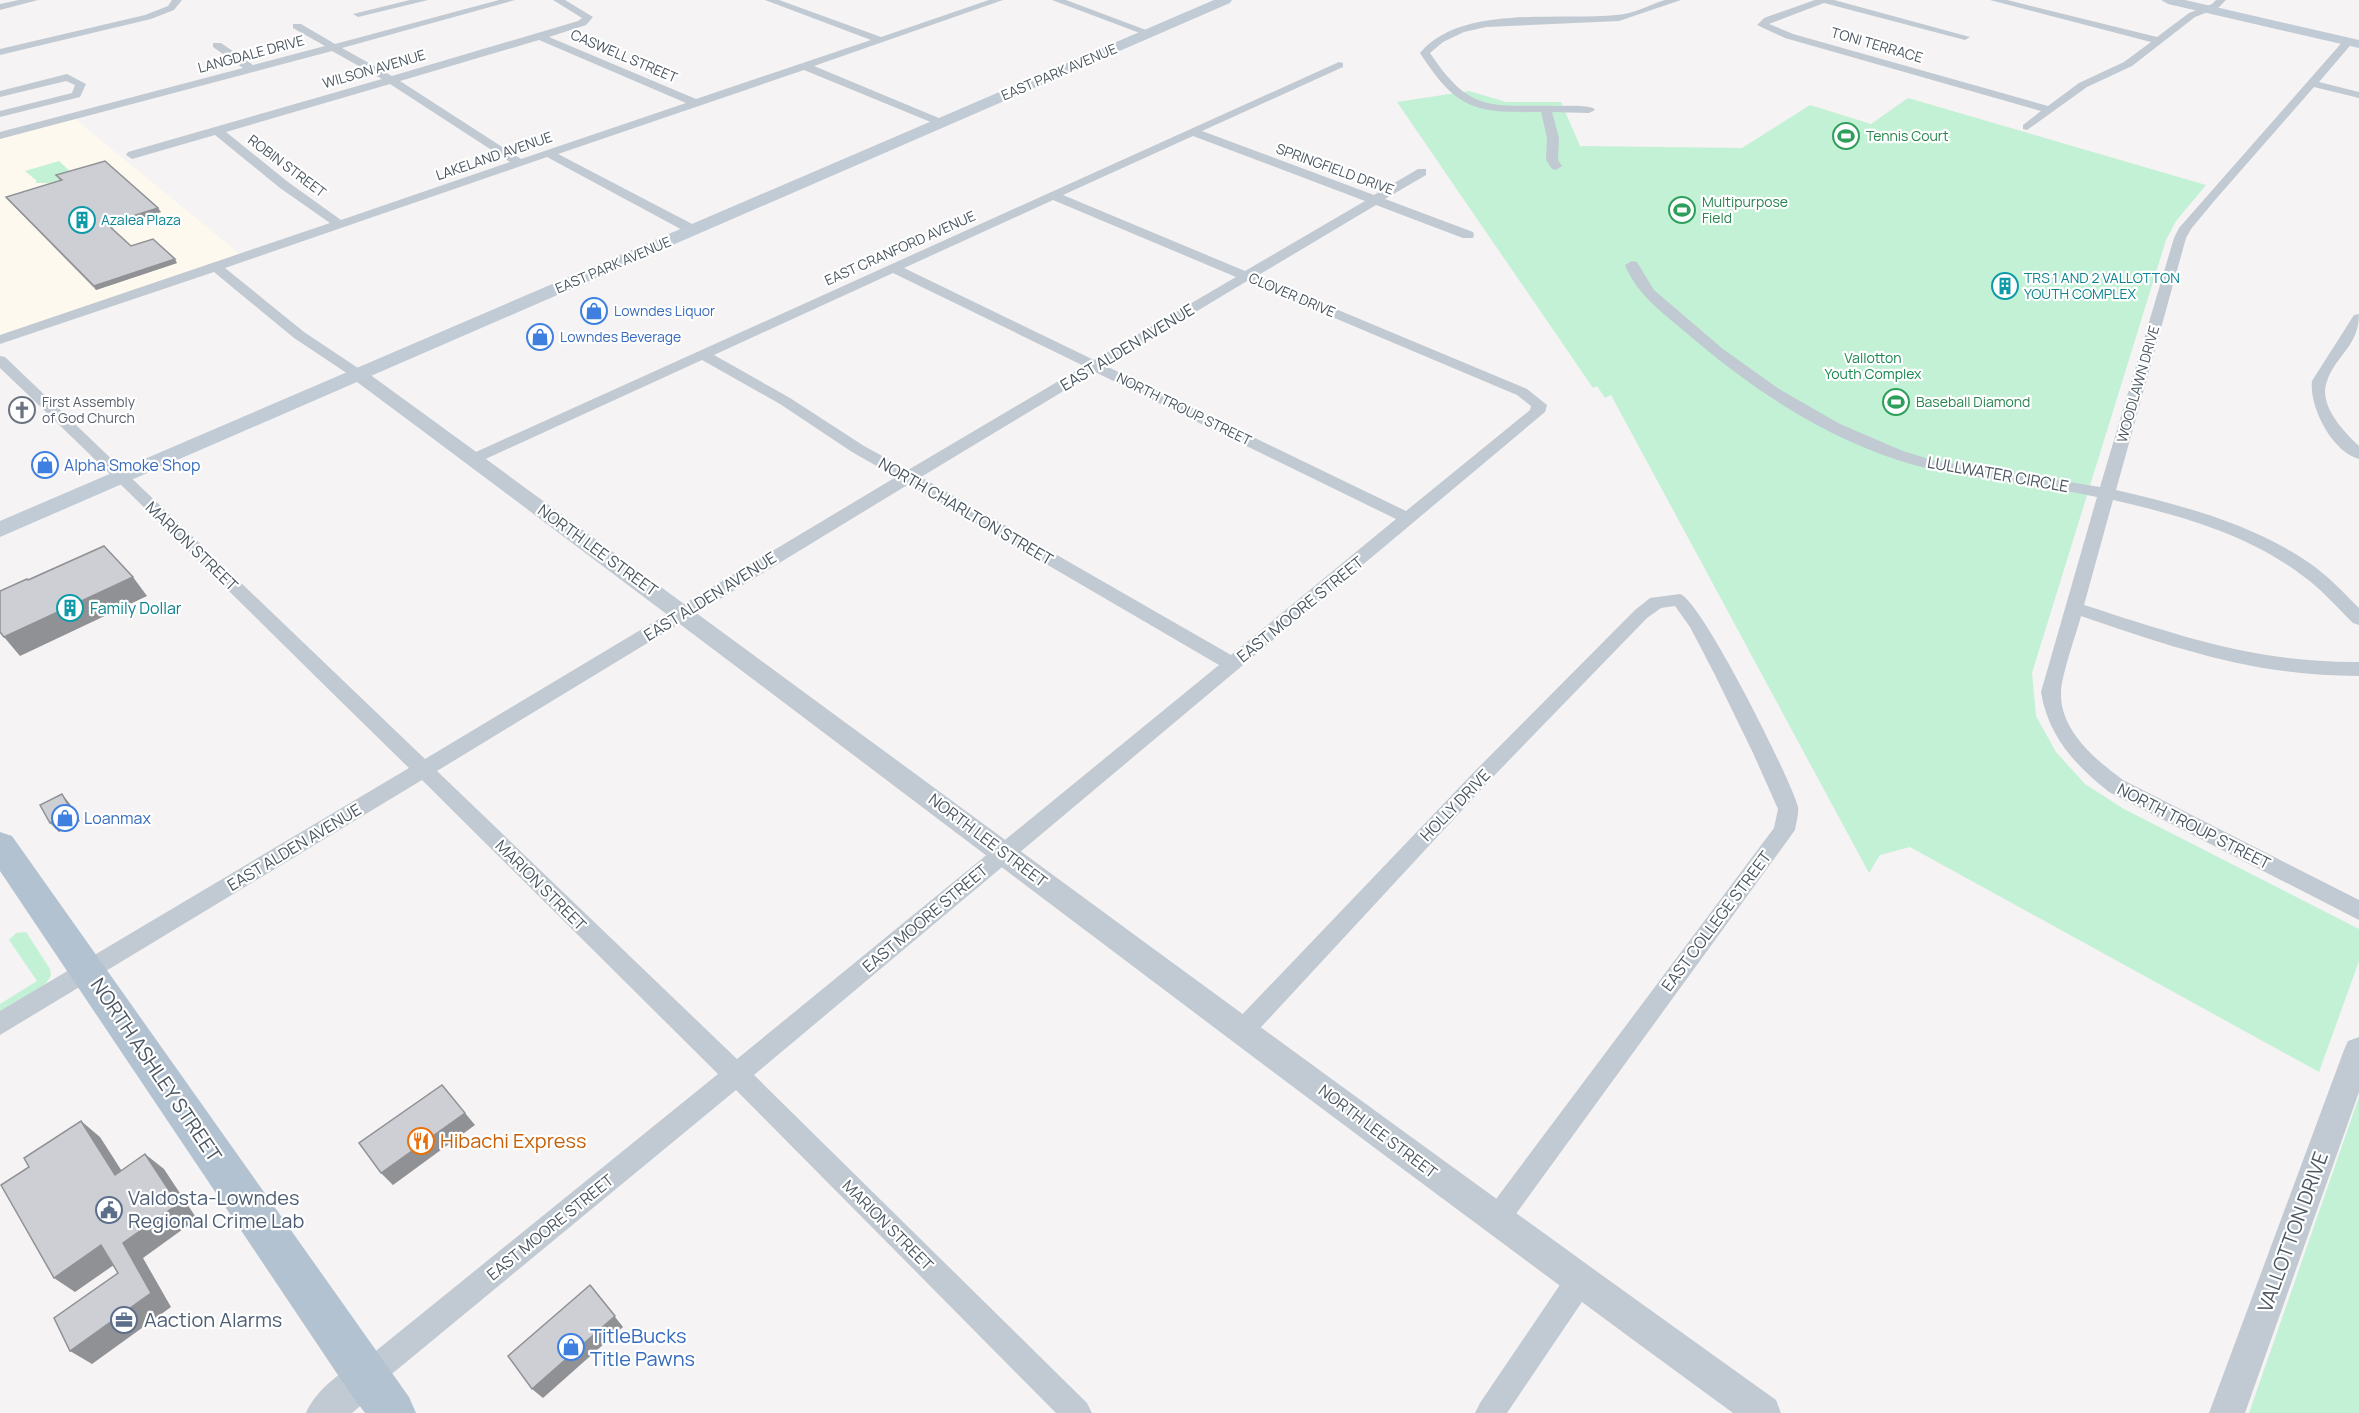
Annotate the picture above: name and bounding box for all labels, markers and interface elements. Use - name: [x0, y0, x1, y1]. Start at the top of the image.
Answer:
- street label: TONI TERRACE: [1829, 22, 1925, 67]
- street label: CASWELL STREET: [568, 24, 681, 87]
- street label: LANGDALE DRIVE: [196, 30, 306, 77]
- street label: EAST PARK AVENUE: [998, 39, 1120, 104]
- street label: WILSON AVENUE: [320, 45, 428, 92]
- sports icon: Tennis Court: [1831, 121, 1861, 151]
- place label: Tennis Court: [1866, 126, 1949, 145]
- street label: LAKELAND AVENUE: [433, 127, 555, 184]
- street label: ROBIN STREET: [244, 130, 331, 202]
- street label: SPRINGFIELD DRIVE: [1274, 138, 1397, 199]
- place label: Multipurpose Field: [1702, 192, 1788, 227]
- sports icon: Multipurpose Field: [1667, 195, 1697, 225]
- building icon: Azalea Plaza: [67, 205, 97, 235]
- street label: EAST CRANFORD AVENUE: [821, 206, 978, 289]
- place label: Azalea Plaza: [101, 210, 181, 229]
- street label: EAST PARK AVENUE: [552, 232, 674, 297]
- street label: CLOVER DRIVE: [1246, 268, 1339, 321]
- place label: TRS 1 AND 2 VALLOTTON YOUTH COMPLEX: [2024, 268, 2180, 303]
- building icon: TRS 1 AND 2 VALLOTTON YOUTH COMPLEX: [1990, 271, 2020, 301]
- shop icon: Lowndes Liquor: [579, 296, 609, 326]
- street label: EAST ALDEN AVENUE: [1056, 298, 1198, 396]
- place label: Lowndes Liquor: [614, 301, 715, 320]
- shop icon: Lowndes Beverage: [525, 322, 555, 352]
- street label: WOODLAWN DRIVE: [2112, 323, 2163, 445]
- place label: Lowndes Beverage: [560, 327, 681, 346]
- park label: Vallotton Youth Complex: [1825, 348, 1922, 383]
- street label: NORTH TROUP STREET: [1114, 368, 1255, 450]
- sports icon: Baseball Diamond: [1881, 387, 1911, 417]
- place label: First Assembly of God Church: [42, 392, 136, 427]
- place label: Baseball Diamond: [1916, 392, 2030, 411]
- church icon: First Assembly of God Church: [7, 395, 37, 425]
- shop icon: Alpha Smoke Shop: [30, 450, 60, 480]
- street label: LULLWATER CIRCLE: [1926, 451, 2070, 497]
- street label: NORTH CHARLTON STREET: [875, 452, 1058, 570]
- place label: Alpha Smoke Shop: [64, 454, 200, 476]
- street label: MARION STREET: [141, 496, 243, 596]
- street label: NORTH LEE STREET: [534, 499, 663, 601]
- street label: EAST ALDEN AVENUE: [640, 546, 780, 646]
- street label: EAST MOORE STREET: [1232, 551, 1368, 667]
- building icon: Family Dollar: [55, 593, 85, 623]
- place label: Family Dollar: [90, 597, 182, 619]
- street label: HOLLY DRIVE: [1415, 764, 1495, 846]
- street label: NORTH TROUP STREET: [2114, 778, 2275, 874]
- street label: NORTH LEE STREET: [924, 788, 1052, 892]
- street label: EAST ALDEN AVENUE: [223, 798, 365, 896]
- shop icon: Loanmax: [50, 803, 80, 833]
- place label: Loanmax: [84, 807, 151, 829]
- street label: MARION STREET: [491, 835, 592, 936]
- street label: EAST COLLEGE STREET: [1656, 846, 1776, 995]
- street label: EAST MOORE STREET: [858, 859, 993, 977]
- street label: NORTH ASHLEY STREET: [85, 973, 228, 1167]
- street label: NORTH LEE STREET: [1314, 1079, 1442, 1183]
- restaurant icon: Hibachi Express: [406, 1126, 436, 1156]
- place label: Hibachi Express: [440, 1127, 586, 1154]
- street label: VALLOTTON DRIVE: [2251, 1148, 2334, 1316]
- street label: EAST MOORE STREET: [482, 1169, 618, 1285]
- street label: MARION STREET: [838, 1175, 939, 1276]
- place label: Valdosta-Lowndes Regional Crime Lab: [128, 1184, 304, 1234]
- public building icon: Valdosta-Lowndes Regional Crime Lab: [94, 1195, 124, 1225]
- office icon: Aaction Alarms: [109, 1305, 139, 1335]
- place label: Aaction Alarms: [144, 1306, 282, 1333]
- place label: TitleBucks Title Pawns: [590, 1322, 695, 1372]
- shop icon: TitleBucks Title Pawns: [556, 1332, 586, 1362]

